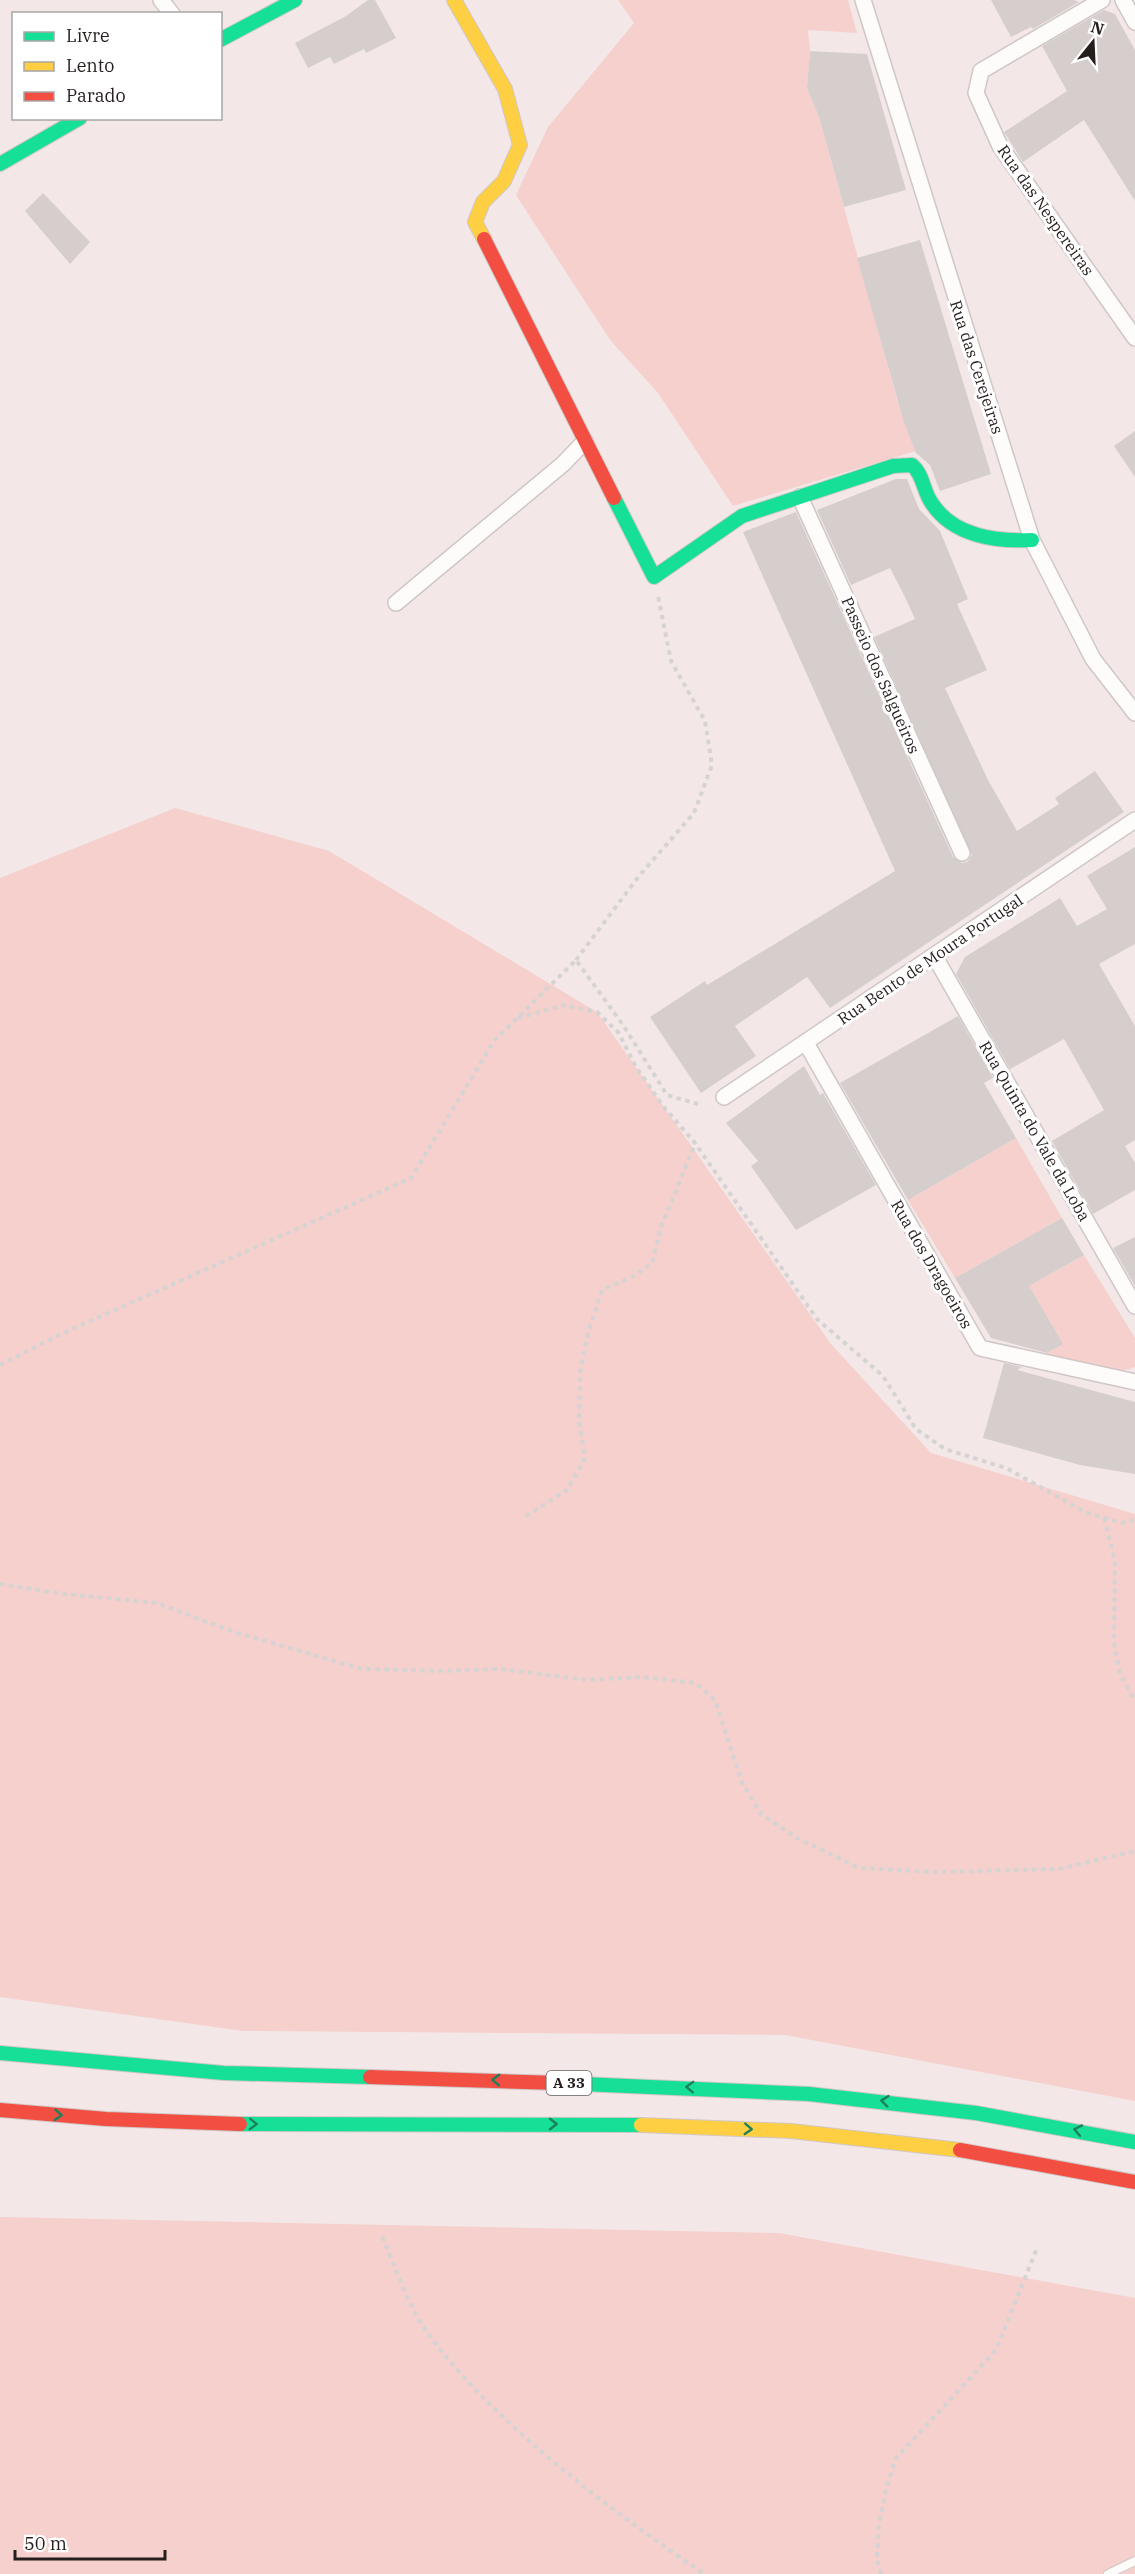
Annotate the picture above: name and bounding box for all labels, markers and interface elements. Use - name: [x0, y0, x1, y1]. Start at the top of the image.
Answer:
- legend: [12, 12, 222, 120]
- north arrow: [1063, 12, 1123, 72]
- text: N: [1089, 16, 1107, 39]
- text: Livre: [66, 24, 110, 47]
- text: Lento: [66, 54, 114, 77]
- text: Parado: [66, 84, 126, 107]
- street label: Rua das Nespereiras: [993, 141, 1099, 279]
- street label: Rua das Cerejeiras: [946, 298, 1008, 436]
- street label: Passeio dos Salgueiros: [837, 593, 925, 757]
- street label: Rua Bento de Moura Portugal: [834, 889, 1027, 1029]
- street label: Rua Quinta do Vale da Loba: [975, 1037, 1095, 1225]
- street label: Rua dos Dragoeiros: [887, 1196, 977, 1332]
- road number: A 33: [546, 2071, 592, 2095]
- one-way arrow: [491, 2074, 500, 2087]
- one-way arrow: [686, 2081, 695, 2094]
- one-way arrow: [880, 2095, 889, 2108]
- one-way arrow: [54, 2109, 63, 2122]
- one-way arrow: [248, 2118, 257, 2131]
- one-way arrow: [548, 2118, 557, 2130]
- one-way arrow: [743, 2122, 752, 2135]
- one-way arrow: [1073, 2124, 1083, 2137]
- scale bar: [15, 2523, 165, 2561]
- text: 50 m: [24, 2532, 67, 2555]

